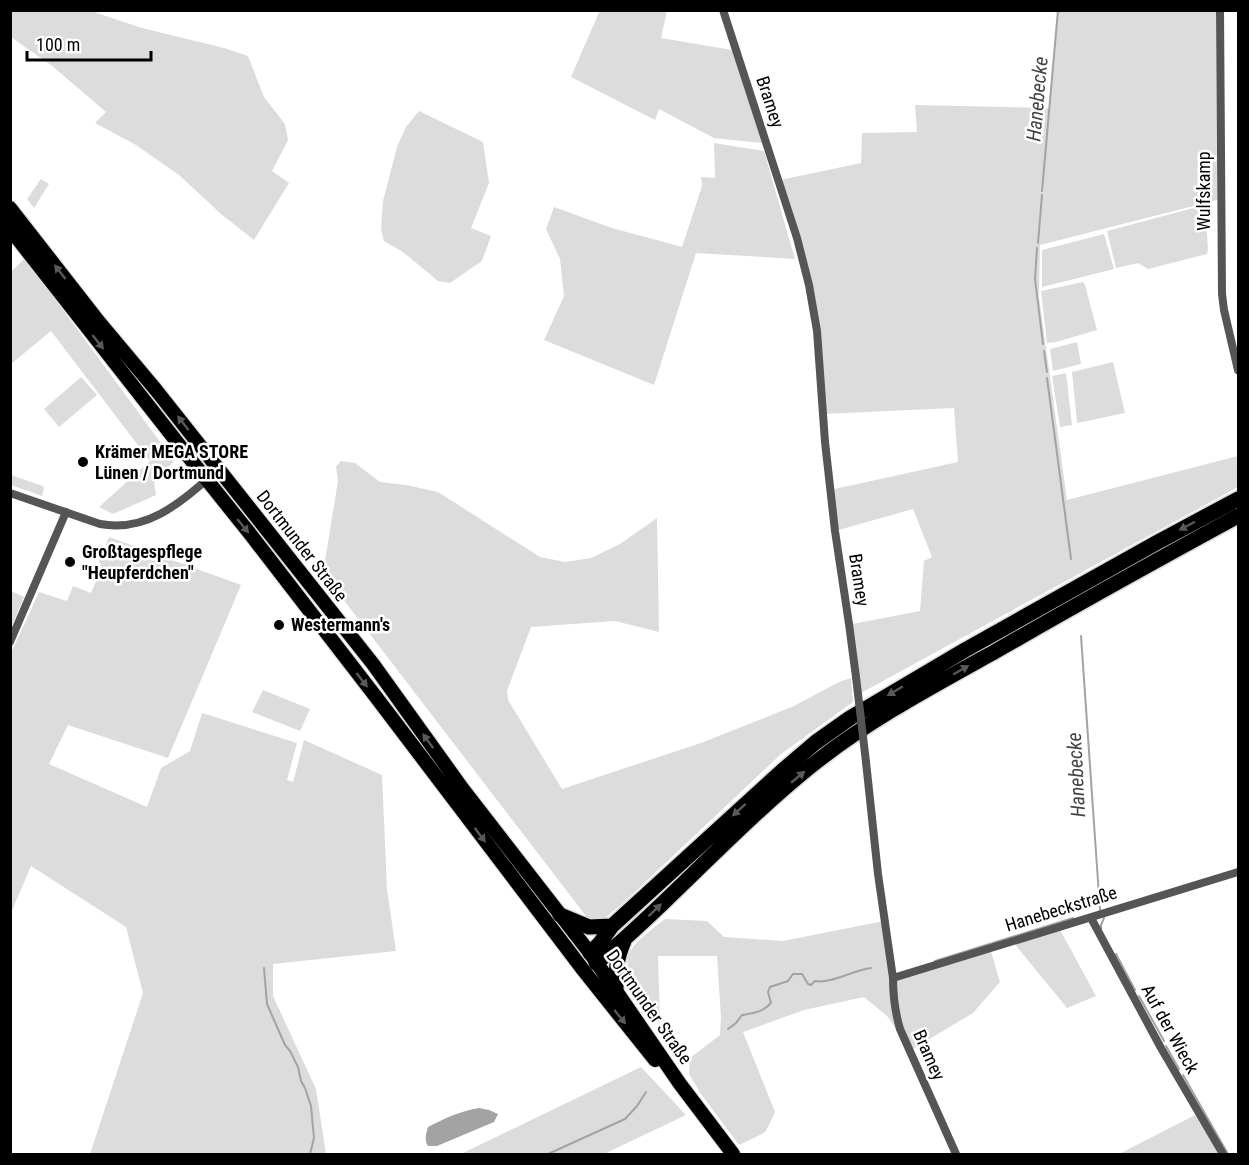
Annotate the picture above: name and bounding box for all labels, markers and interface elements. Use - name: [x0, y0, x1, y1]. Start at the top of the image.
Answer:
- scale bar: [27, 24, 152, 62]
- text: 100 m: [36, 34, 80, 55]
- water label: Hanebecke: [1021, 56, 1053, 142]
- street label: Bramey: [752, 73, 789, 131]
- street label: Wulfskamp: [1193, 151, 1214, 231]
- one-way arrow: [55, 264, 67, 279]
- one-way arrow: [91, 334, 104, 350]
- one-way arrow: [176, 415, 189, 431]
- place label: Krämer MEGA STORE Lünen / Dortmund: [95, 441, 248, 483]
- marker: Krämer MEGA STORE Lünen / Dortmund: [76, 455, 90, 469]
- street label: Dortmunder Straße: [253, 486, 352, 605]
- one-way arrow: [236, 518, 249, 533]
- one-way arrow: [1178, 521, 1195, 531]
- place label: Großtagespflege "Heupferdchen": [82, 541, 203, 583]
- street label: Bramey: [845, 552, 874, 608]
- marker: Großtagespflege "Heupferdchen": [63, 555, 77, 569]
- place label: Westermann's: [291, 614, 390, 635]
- marker: Westermann's: [272, 618, 286, 632]
- one-way arrow: [953, 665, 969, 676]
- one-way arrow: [356, 672, 368, 687]
- one-way arrow: [886, 686, 903, 696]
- water label: Hanebecke: [1062, 732, 1090, 818]
- one-way arrow: [422, 734, 434, 750]
- one-way arrow: [790, 771, 805, 784]
- one-way arrow: [732, 803, 747, 816]
- one-way arrow: [474, 827, 487, 843]
- street label: Hanebeckstraße: [1002, 882, 1119, 935]
- one-way arrow: [648, 903, 663, 917]
- street label: Dortmunder Straße: [602, 945, 697, 1068]
- street label: Auf der Wieck: [1137, 981, 1203, 1077]
- one-way arrow: [614, 1010, 626, 1025]
- street label: Bramey: [909, 1026, 950, 1084]

